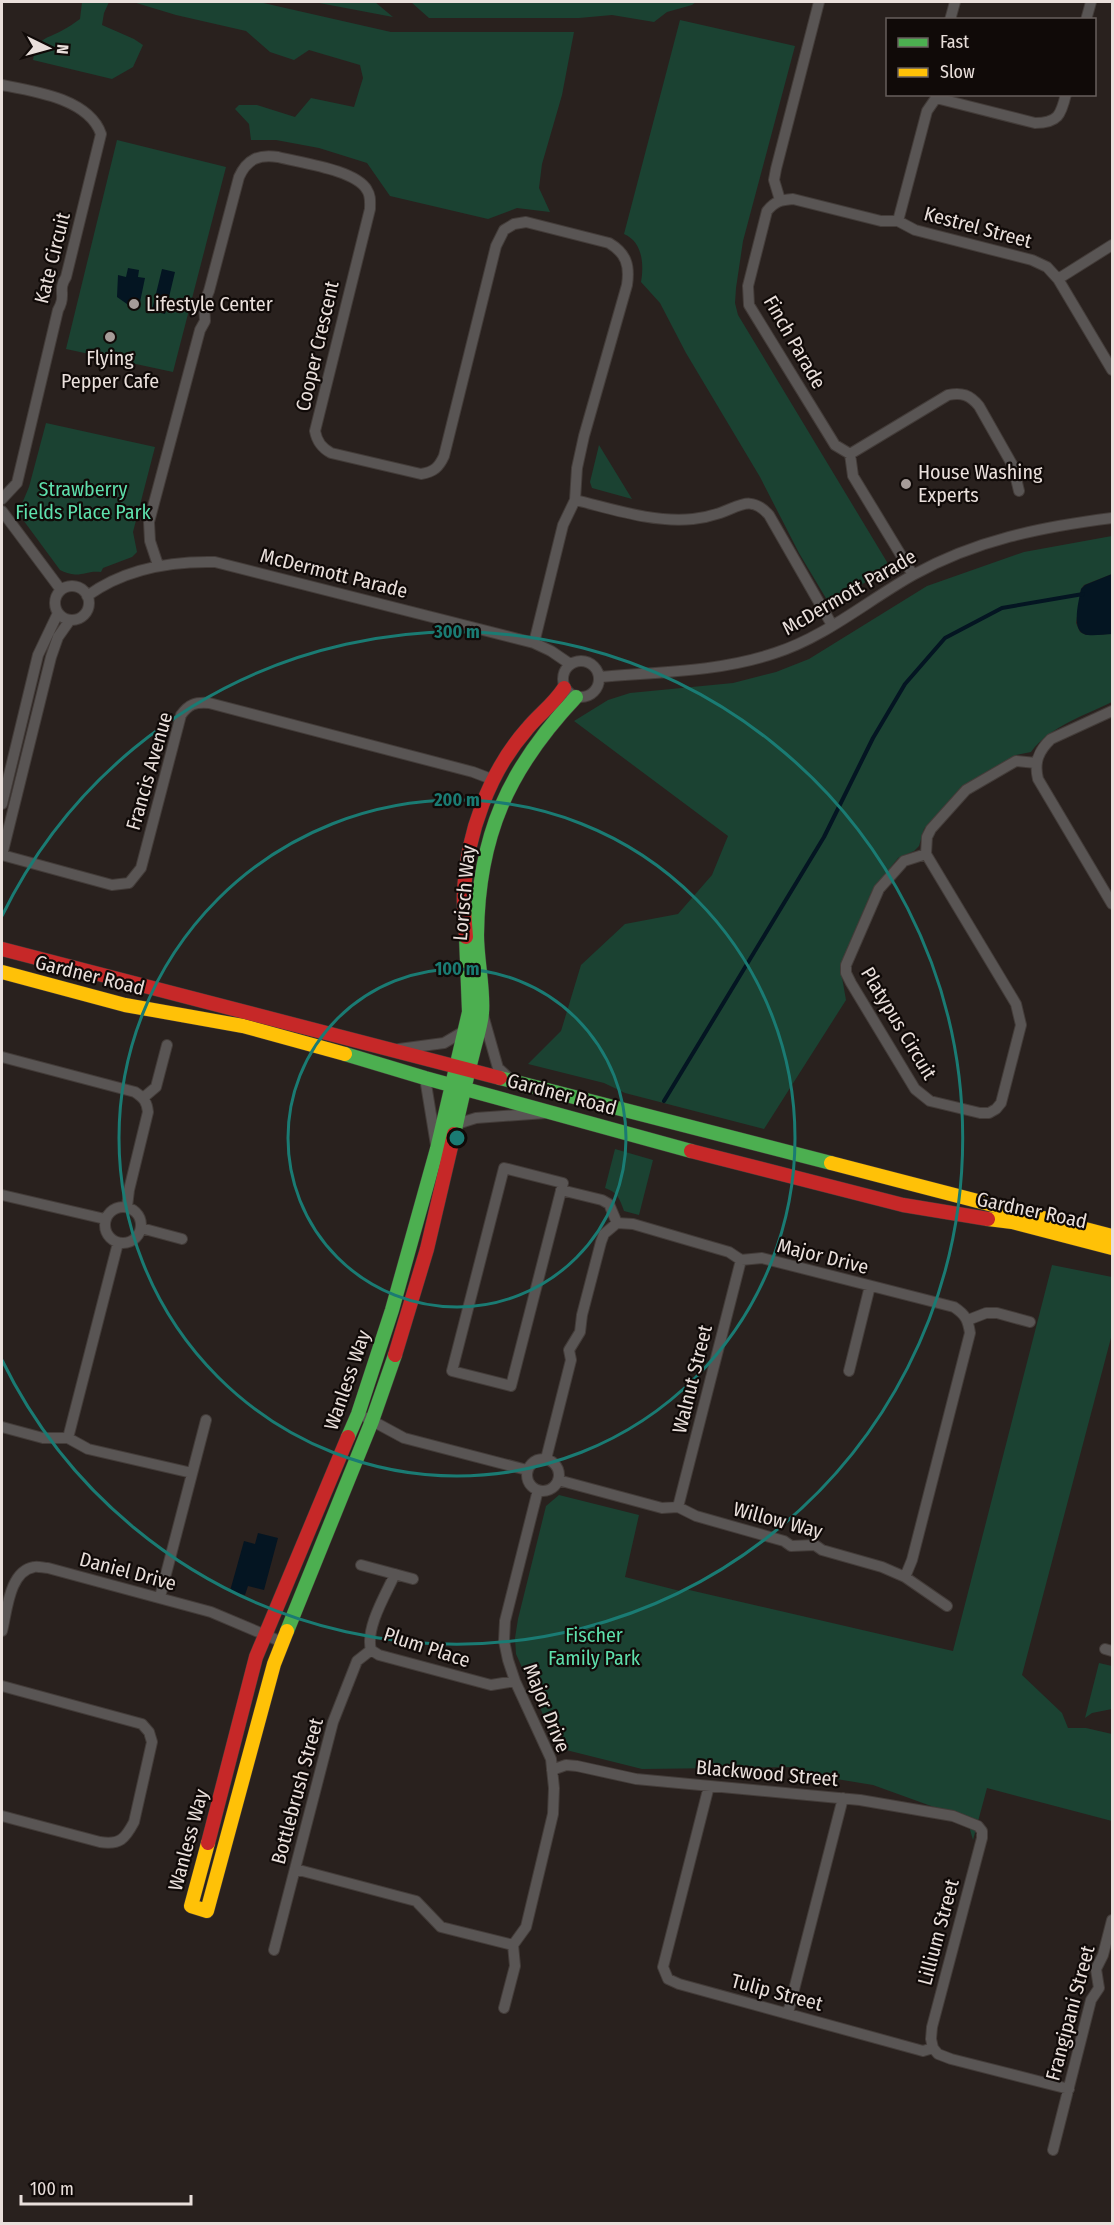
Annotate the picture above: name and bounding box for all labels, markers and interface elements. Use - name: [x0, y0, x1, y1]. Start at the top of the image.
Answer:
- north arrow: [18, 18, 78, 78]
- legend: [886, 18, 1096, 96]
- text: Fast: [940, 31, 969, 53]
- text: N: [53, 44, 72, 55]
- text: Slow: [940, 61, 975, 83]
- street label: Kestrel Street: [921, 201, 1035, 253]
- street label: Kate Circuit: [29, 209, 75, 306]
- street label: Cooper Crescent: [290, 278, 344, 413]
- street label: Finch Parade: [759, 291, 831, 393]
- place label: Lifestyle Center: [146, 292, 273, 316]
- marker: Lifestyle Center: [127, 297, 141, 311]
- marker: Flying Pepper Cafe: [103, 330, 117, 344]
- place label: Flying Pepper Cafe: [61, 346, 159, 393]
- place label: House Washing Experts: [918, 460, 1043, 507]
- park label: Strawberry Fields Place Park: [15, 477, 152, 524]
- marker: House Washing Experts: [899, 477, 913, 491]
- street label: McDermott Parade: [258, 543, 410, 603]
- street label: McDermott Parade: [778, 544, 920, 640]
- text: 300 m: [433, 621, 480, 643]
- street label: Francis Avenue: [121, 709, 177, 833]
- text: 200 m: [433, 789, 480, 811]
- street label: Lorisch Way: [448, 844, 480, 942]
- street label: Gardner Road: [33, 950, 147, 1000]
- text: 100 m: [435, 958, 479, 980]
- street label: Platypus Circuit: [856, 962, 942, 1084]
- street label: Gardner Road: [505, 1068, 619, 1120]
- centre of rings: [447, 1128, 467, 1148]
- street label: Gardner Road: [975, 1187, 1089, 1233]
- street label: Major Drive: [775, 1233, 871, 1279]
- street label: Walnut Street: [667, 1322, 717, 1436]
- street label: Wanless Way: [319, 1327, 375, 1433]
- street label: Willow Way: [731, 1497, 825, 1543]
- street label: Daniel Drive: [77, 1547, 179, 1595]
- street label: Plum Place: [381, 1622, 473, 1672]
- park label: Fischer Family Park: [548, 1623, 641, 1670]
- street label: Major Drive: [518, 1660, 576, 1756]
- street label: Bottlebrush Street: [266, 1715, 328, 1867]
- street label: Blackwood Street: [695, 1755, 839, 1791]
- street label: Wanless Way: [163, 1787, 213, 1893]
- street label: Lillium Street: [912, 1876, 964, 1988]
- street label: Frangipani Street: [1040, 1942, 1100, 2083]
- street label: Tulip Street: [729, 1968, 826, 2016]
- scale bar: [21, 2168, 190, 2206]
- text: 100 m: [30, 2178, 74, 2200]

